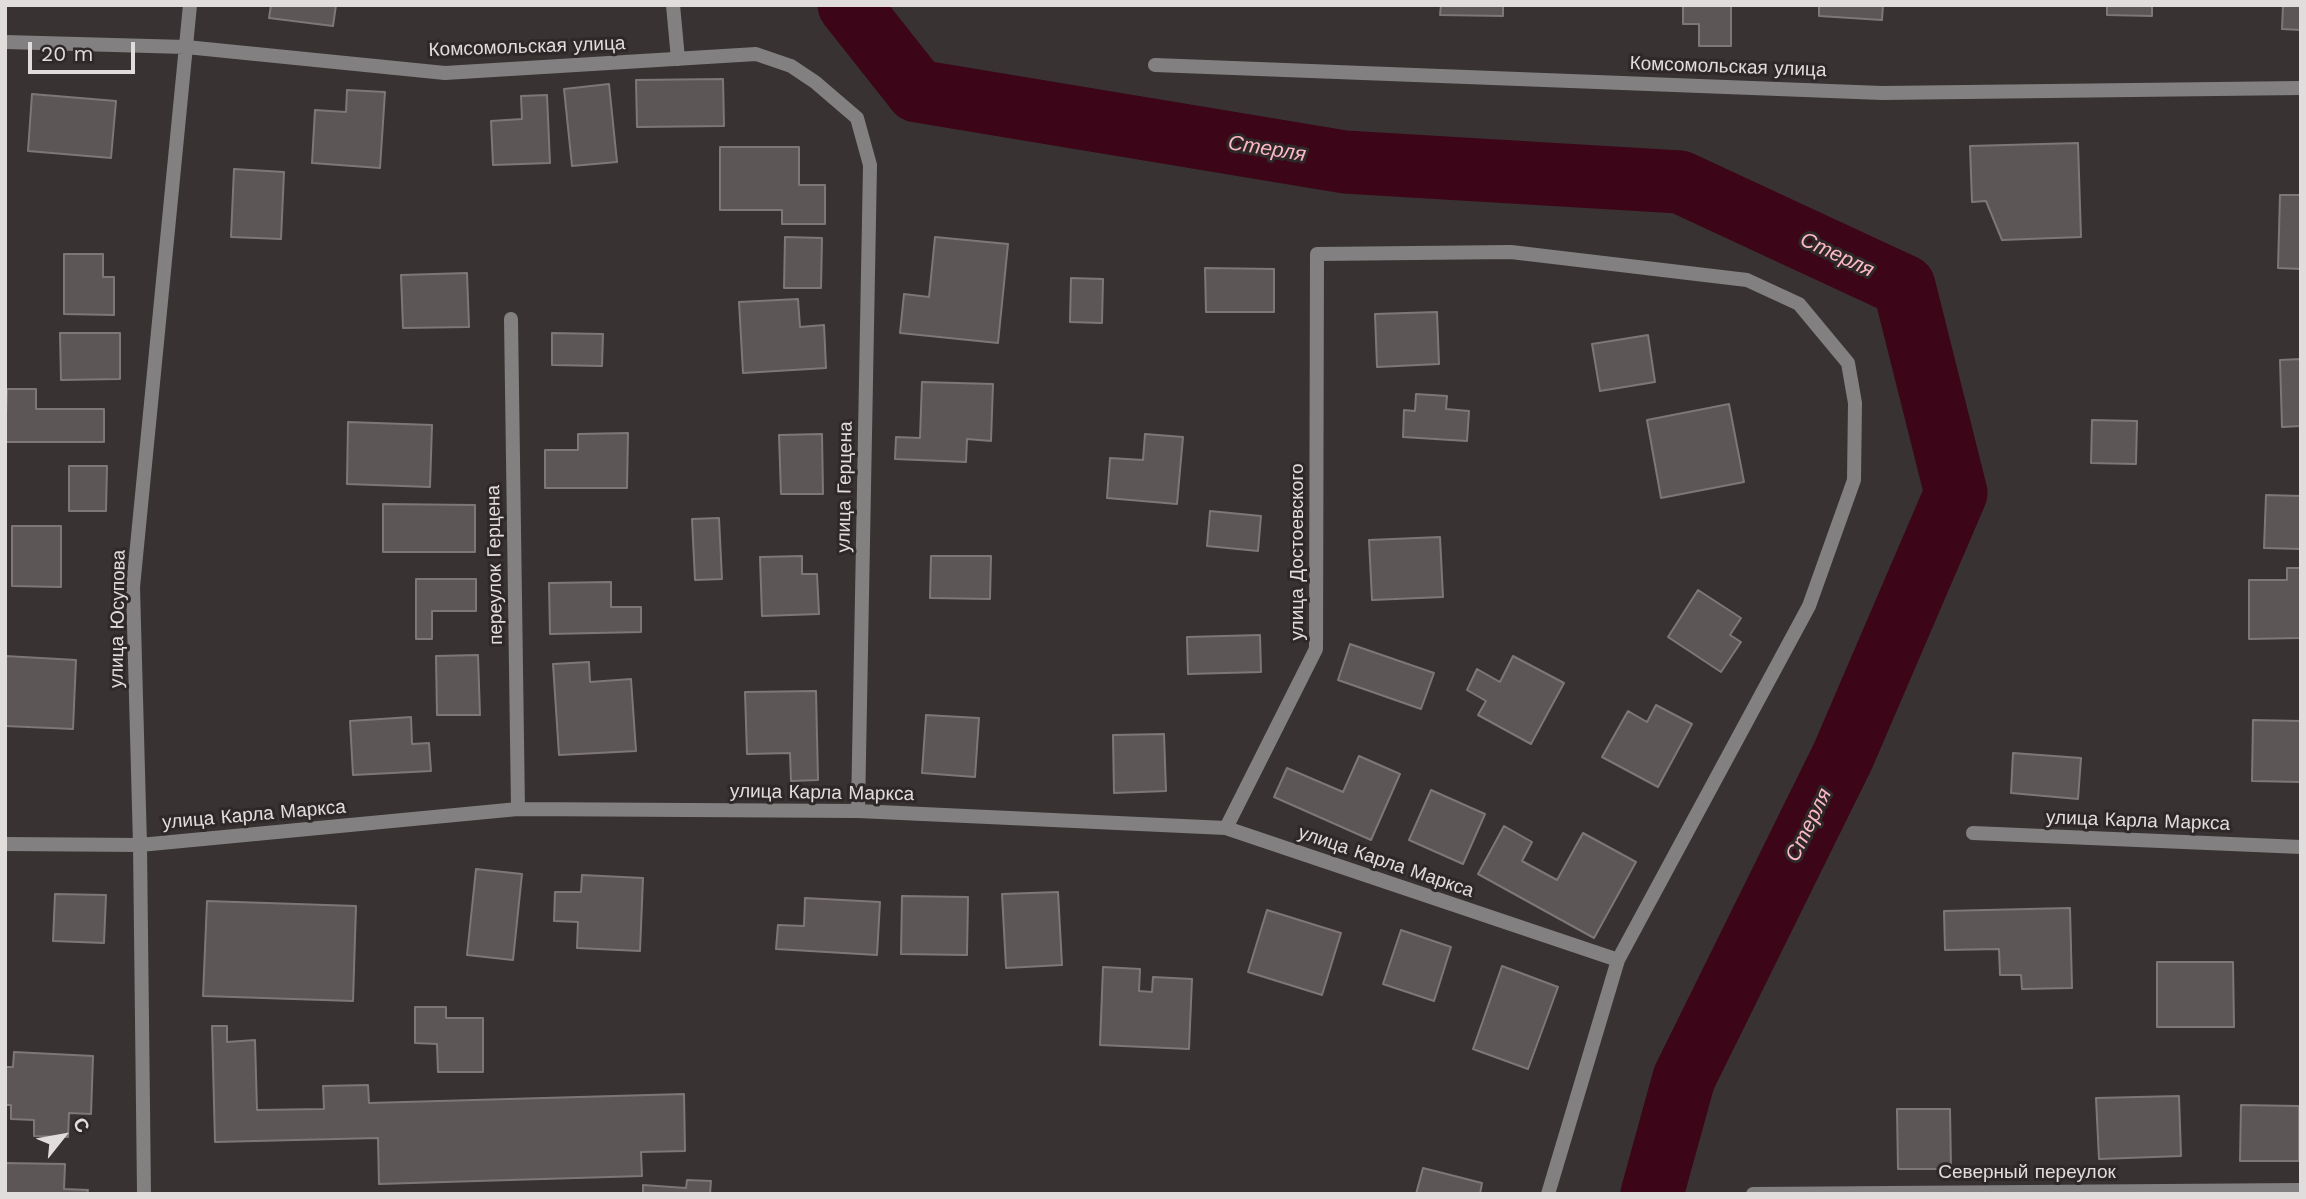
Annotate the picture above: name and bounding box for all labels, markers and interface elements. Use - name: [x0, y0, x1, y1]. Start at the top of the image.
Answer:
- scale bar: [32, 28, 138, 72]
- street label: Комсомольская улица: [428, 32, 626, 62]
- text: 20 m: [41, 41, 93, 66]
- street label: Комсомольская улица: [1629, 52, 1827, 82]
- water label: Стерля: [1226, 130, 1308, 168]
- water label: Стерля: [1796, 227, 1878, 283]
- street label: улица Герцена: [832, 421, 858, 553]
- street label: улица Достоевского: [1286, 463, 1308, 641]
- street label: переулок Герцена: [482, 485, 508, 645]
- street label: улица Юсупова: [105, 550, 131, 688]
- street label: улица Карла Маркса: [730, 780, 914, 806]
- water label: Стерля: [1780, 784, 1838, 866]
- street label: улица Карла Маркса: [161, 796, 347, 834]
- street label: улица Карла Маркса: [2046, 806, 2230, 836]
- street label: улица Карла Маркса: [1295, 821, 1477, 903]
- north arrow: [28, 1101, 98, 1171]
- text: С: [68, 1113, 95, 1137]
- street label: Северный переулок: [1938, 1161, 2116, 1183]

